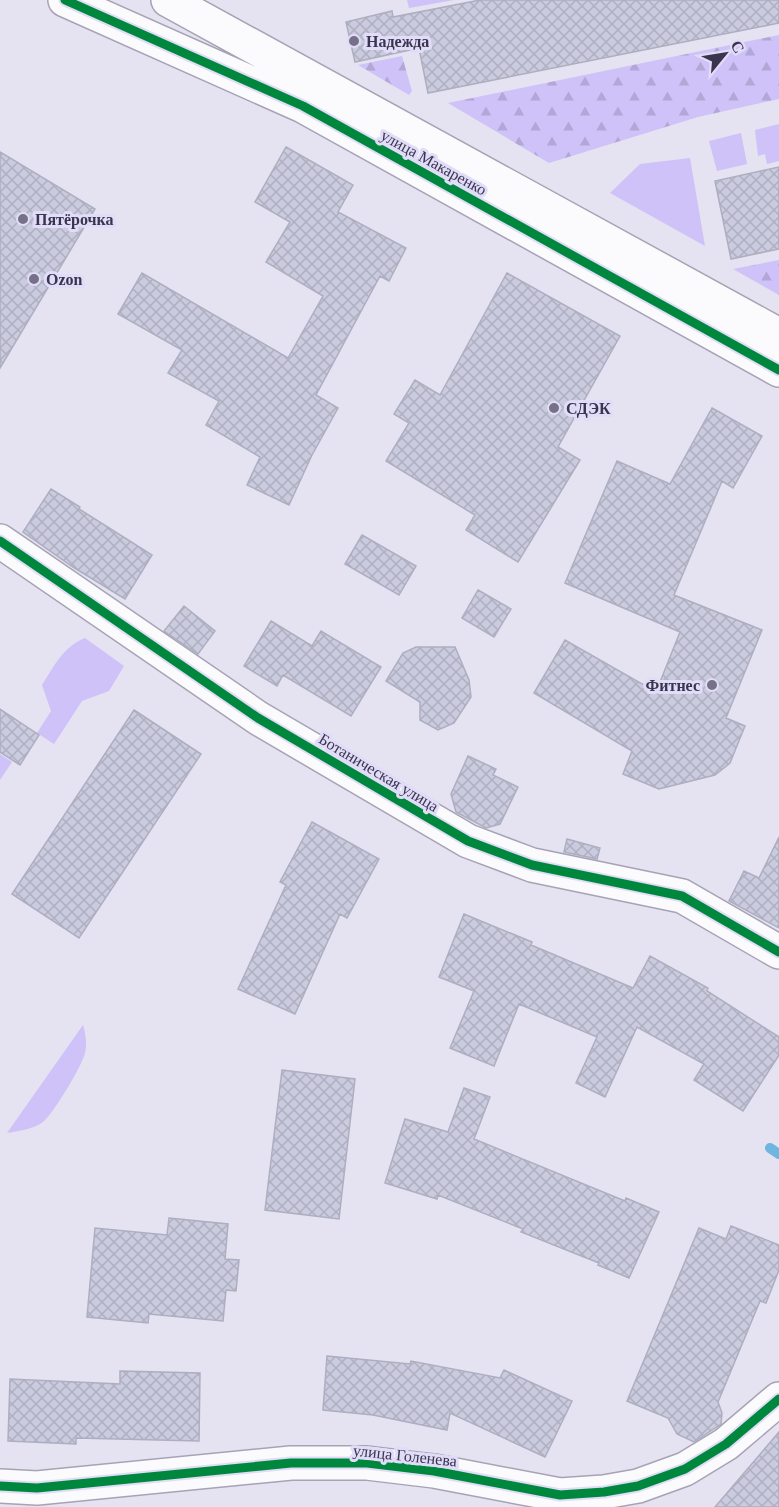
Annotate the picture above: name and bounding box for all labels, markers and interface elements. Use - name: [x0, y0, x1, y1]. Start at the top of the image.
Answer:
- north arrow: [695, 24, 755, 84]
- place label: Надежда: [366, 33, 429, 50]
- marker: Надежда: [347, 34, 361, 48]
- text: С: [727, 37, 748, 56]
- street label: улица Макаренко: [378, 126, 490, 199]
- place label: Пятёрочка: [35, 211, 114, 229]
- marker: Пятёрочка: [16, 212, 30, 226]
- place label: Ozon: [46, 271, 83, 288]
- marker: Ozon: [27, 272, 41, 286]
- place label: СДЭК: [566, 400, 611, 418]
- marker: СДЭК: [547, 401, 561, 415]
- place label: Фитнес: [646, 677, 700, 694]
- marker: Фитнес: [705, 678, 719, 692]
- street label: Ботаническая улица: [315, 730, 442, 816]
- street label: улица Голенева: [352, 1442, 458, 1470]

